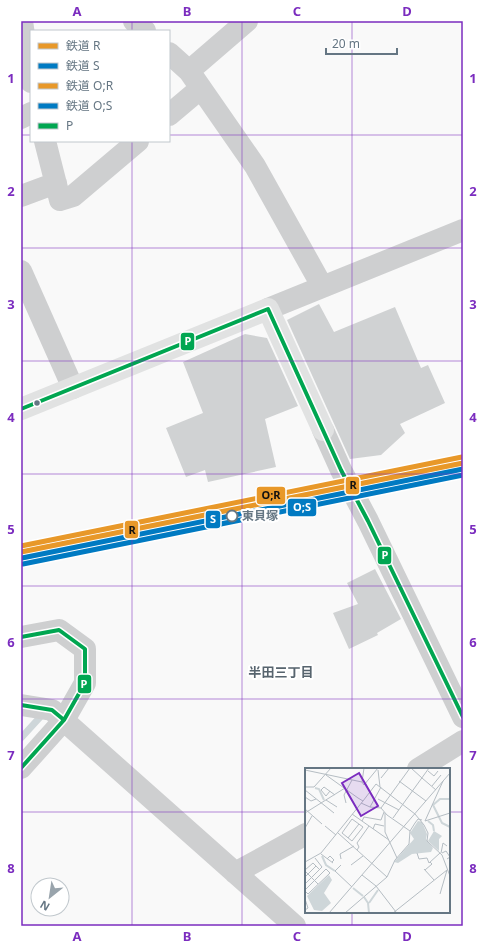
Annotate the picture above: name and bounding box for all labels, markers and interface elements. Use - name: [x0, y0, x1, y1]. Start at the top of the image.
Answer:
- text: A: [73, 2, 82, 20]
- text: B: [183, 2, 191, 20]
- text: C: [293, 2, 301, 20]
- text: D: [402, 2, 412, 20]
- legend: [30, 30, 170, 142]
- scale bar: [326, 30, 397, 56]
- text: 20 m: [332, 35, 360, 52]
- text: 鉄道 R: [66, 37, 101, 54]
- text: 鉄道 S: [66, 57, 100, 74]
- text: 1: [7, 69, 15, 87]
- text: 1: [469, 69, 477, 87]
- text: 鉄道 O;R: [66, 77, 114, 94]
- text: 鉄道 O;S: [66, 97, 113, 114]
- text: P: [66, 117, 73, 134]
- text: 2: [7, 182, 15, 200]
- text: 2: [469, 182, 477, 200]
- text: 3: [7, 295, 15, 313]
- text: 3: [469, 295, 477, 313]
- line badge: P: [180, 332, 195, 351]
- text: P: [185, 333, 192, 348]
- unlabelled marker: [32, 398, 42, 408]
- text: 4: [7, 408, 15, 426]
- text: 4: [469, 408, 477, 426]
- line badge: R: [345, 476, 360, 495]
- text: R: [349, 477, 357, 492]
- line badge: O;R: [256, 486, 286, 505]
- text: O;R: [261, 487, 281, 502]
- line badge: O;S: [287, 498, 317, 517]
- text: O;S: [293, 499, 311, 514]
- place label: 東貝塚: [242, 507, 278, 524]
- marker: 東貝塚: [225, 509, 239, 523]
- line badge: S: [205, 510, 221, 529]
- text: S: [210, 511, 216, 526]
- text: 5: [7, 520, 15, 538]
- line badge: R: [124, 520, 139, 539]
- text: 5: [469, 520, 477, 538]
- text: R: [128, 522, 136, 537]
- line badge: P: [377, 546, 392, 565]
- text: P: [382, 547, 389, 562]
- text: 6: [7, 633, 15, 651]
- text: 6: [469, 633, 477, 651]
- district label: 半田三丁目: [248, 663, 314, 681]
- line badge: P: [77, 674, 92, 694]
- text: P: [81, 676, 88, 691]
- text: 7: [7, 746, 15, 764]
- text: 7: [469, 746, 477, 764]
- inset map: [305, 768, 450, 913]
- text: 8: [7, 859, 15, 877]
- text: 8: [469, 859, 477, 877]
- north arrow: [30, 877, 70, 917]
- text: N: [37, 897, 52, 915]
- text: A: [73, 927, 82, 945]
- text: B: [183, 927, 191, 945]
- text: C: [293, 927, 301, 945]
- text: D: [402, 927, 412, 945]

